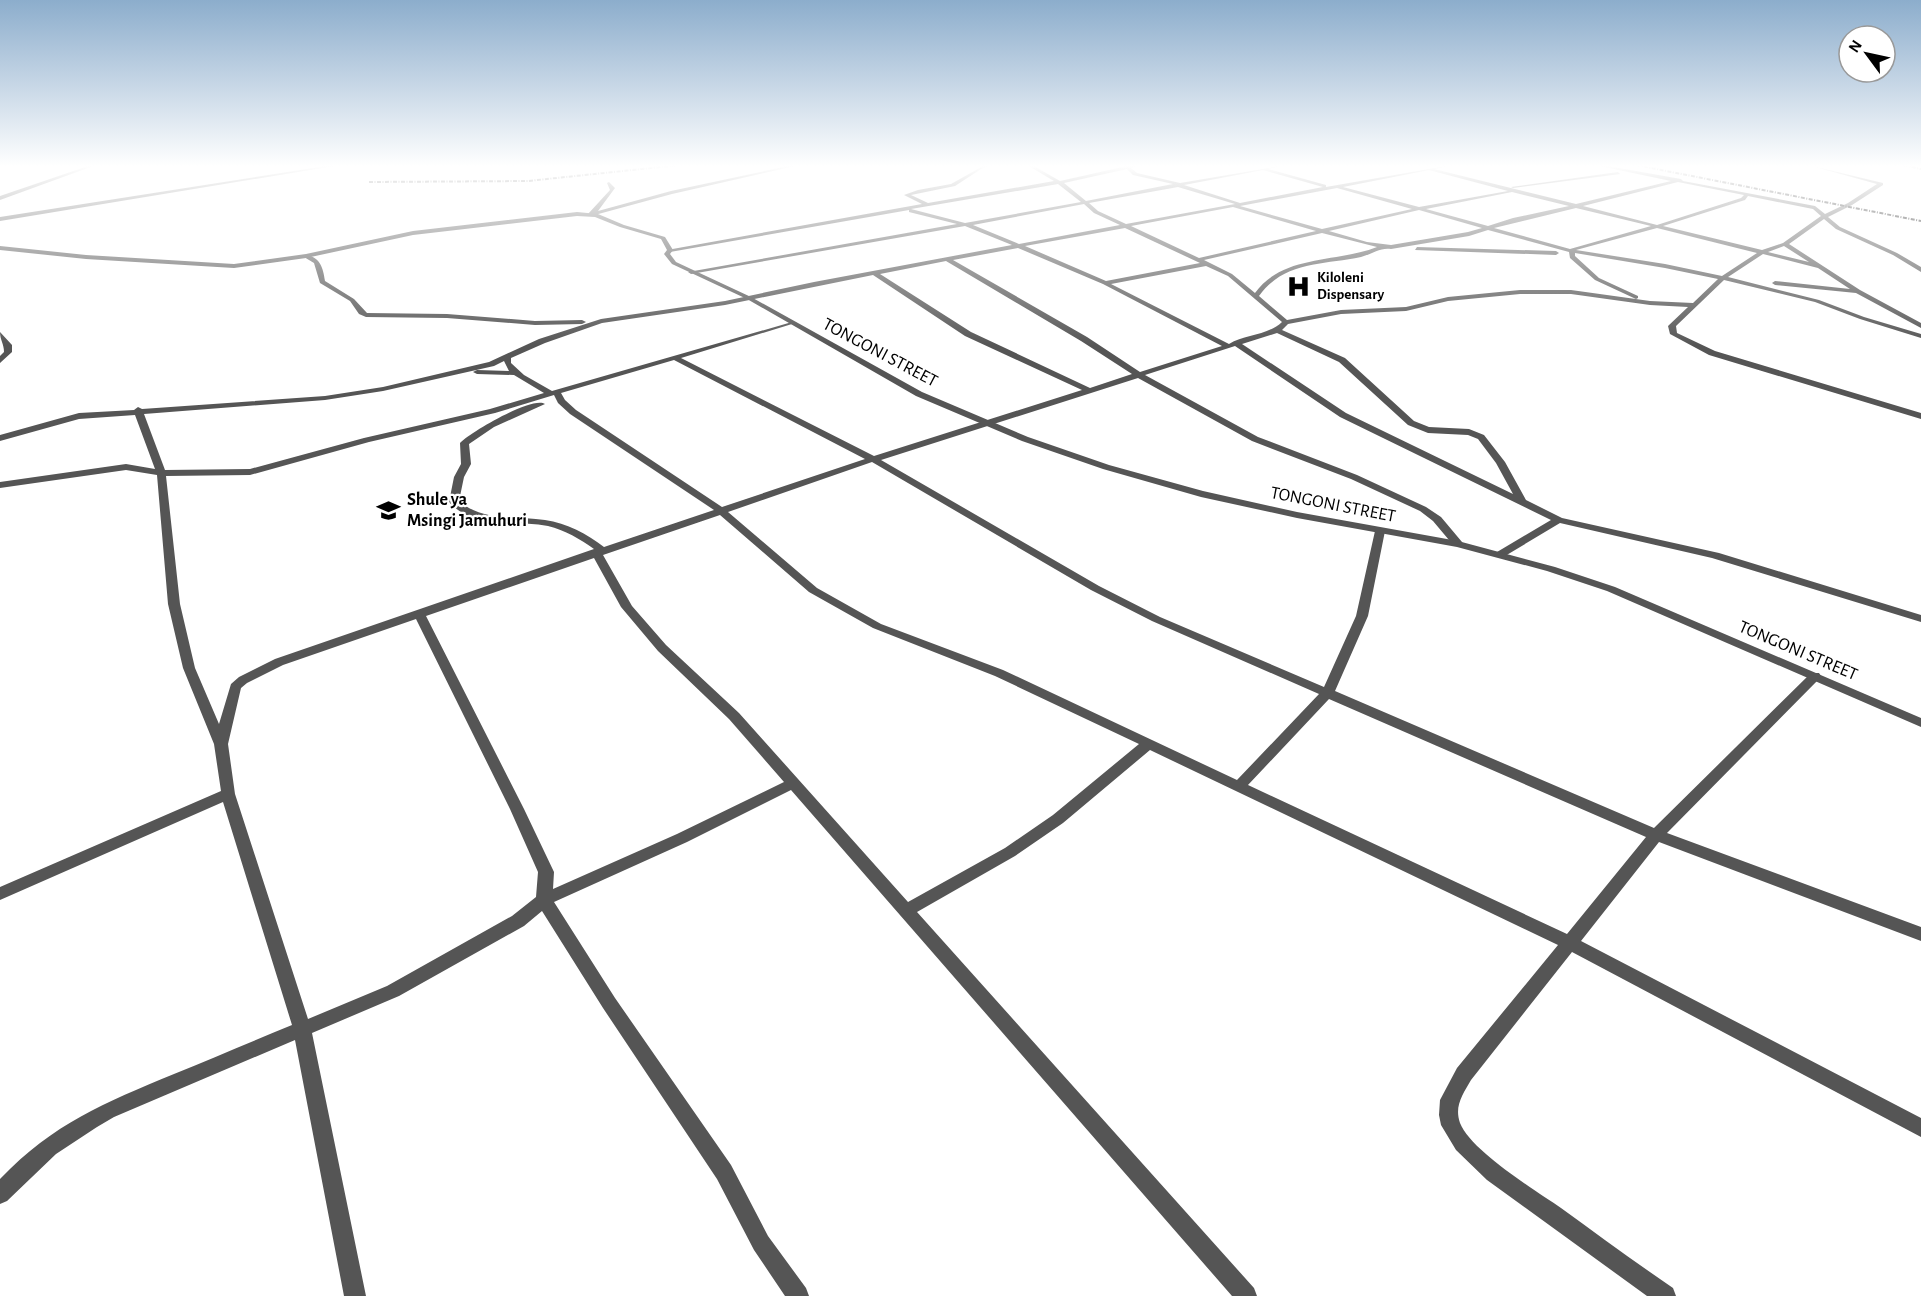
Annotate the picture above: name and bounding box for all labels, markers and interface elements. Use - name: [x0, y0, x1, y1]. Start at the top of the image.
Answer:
- north arrow: [1837, 24, 1897, 84]
- text: N: [1846, 37, 1865, 55]
- place label: Kiloleni Dispensary: [1317, 270, 1384, 302]
- hospital icon: Kiloleni Dispensary: [1286, 273, 1312, 299]
- street label: TONGONI STREET: [820, 315, 940, 391]
- street label: TONGONI STREET: [1269, 484, 1397, 526]
- place label: Shule ya Msingi Jamuhuri: [407, 491, 527, 530]
- school or university icon: Shule ya Msingi Jamuhuri: [376, 497, 402, 523]
- street label: TONGONI STREET: [1736, 618, 1860, 684]

